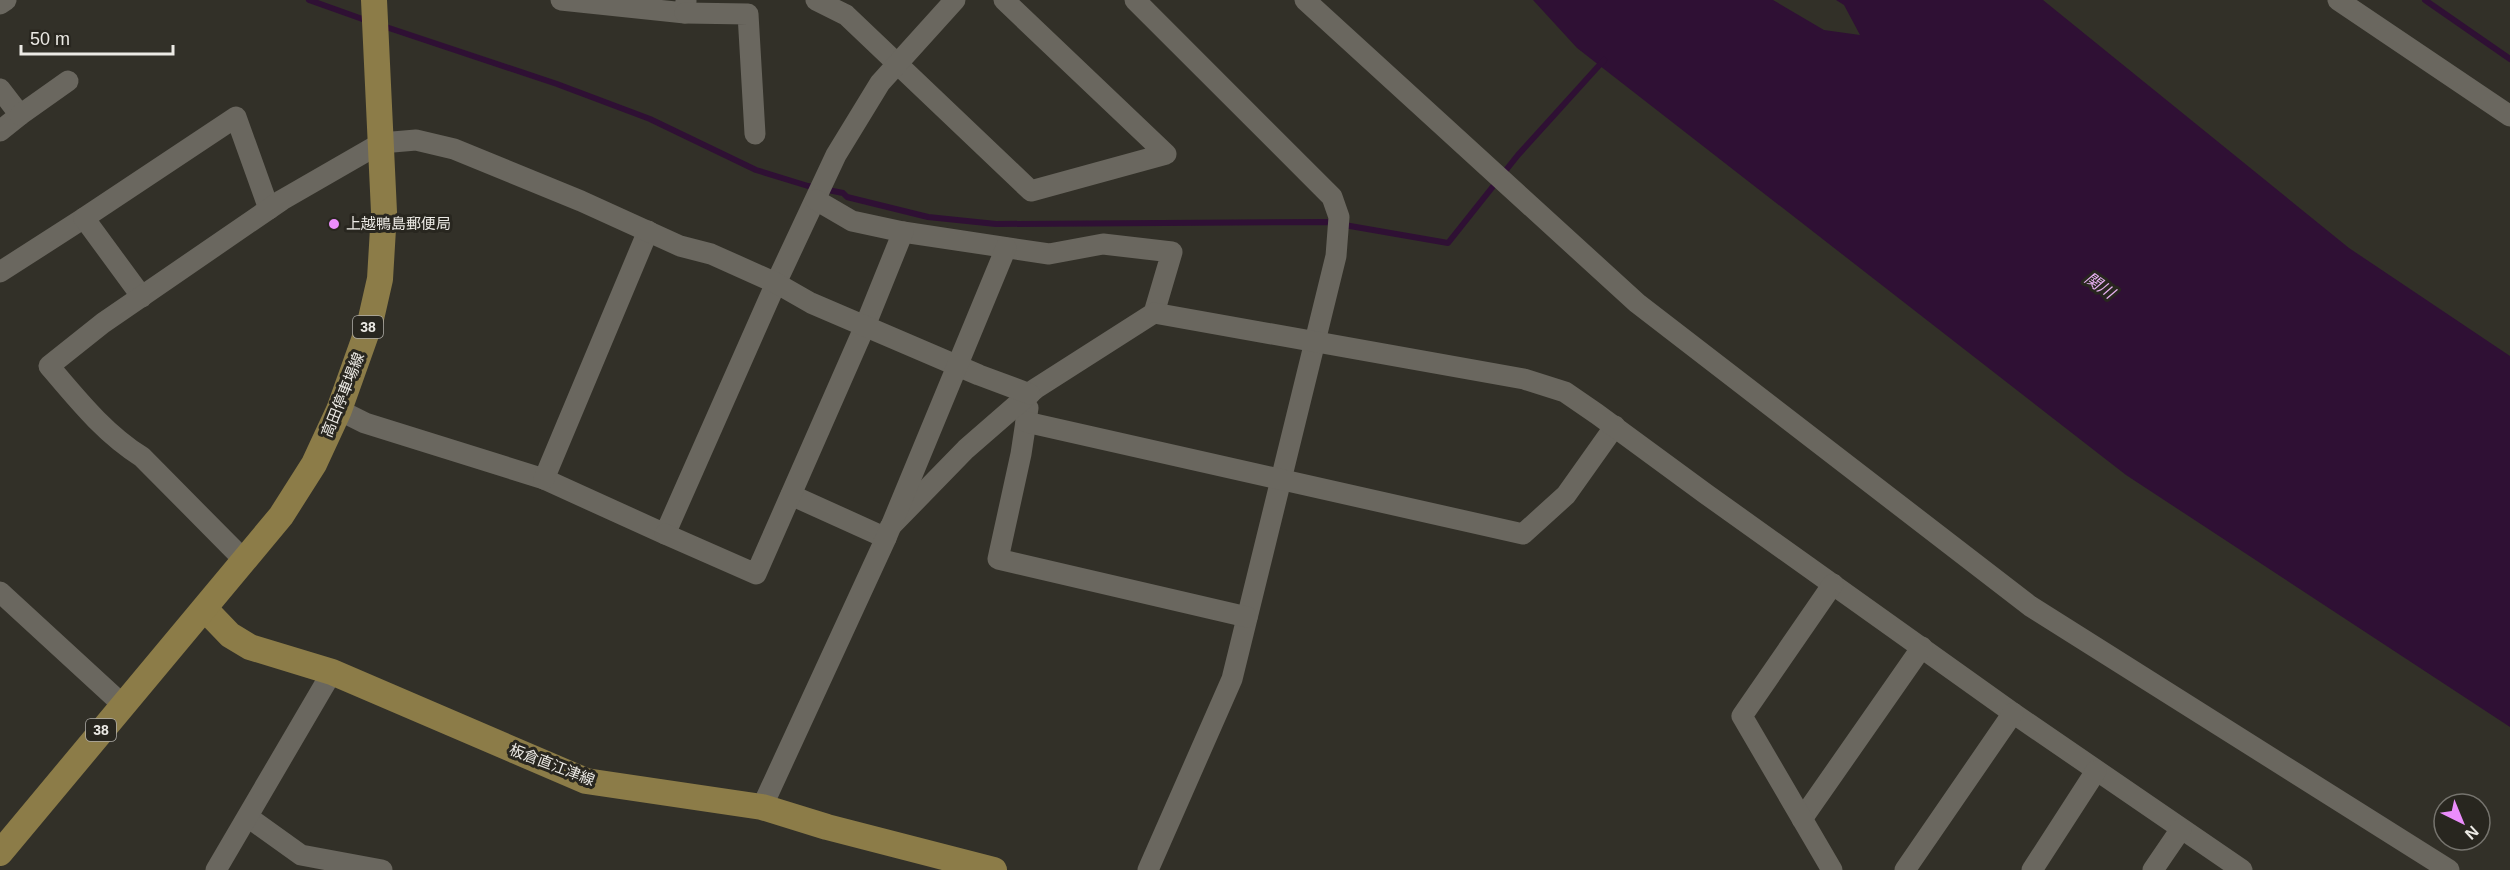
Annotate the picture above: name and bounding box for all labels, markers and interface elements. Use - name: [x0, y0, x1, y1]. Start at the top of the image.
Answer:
- scale bar: [21, 18, 172, 56]
- text: 50 m: [30, 29, 70, 49]
- place label: 上越鴨島郵便局: [346, 215, 451, 232]
- marker: 上越鴨島郵便局: [327, 217, 341, 231]
- water label: 関川: [2082, 269, 2119, 303]
- road number: 38: [353, 316, 383, 338]
- street label: 高田停車場線: [318, 350, 367, 440]
- road number: 38: [86, 719, 116, 741]
- street label: 板倉直江津線: [507, 740, 597, 789]
- north arrow: [2432, 792, 2492, 852]
- text: N: [2462, 822, 2482, 843]

